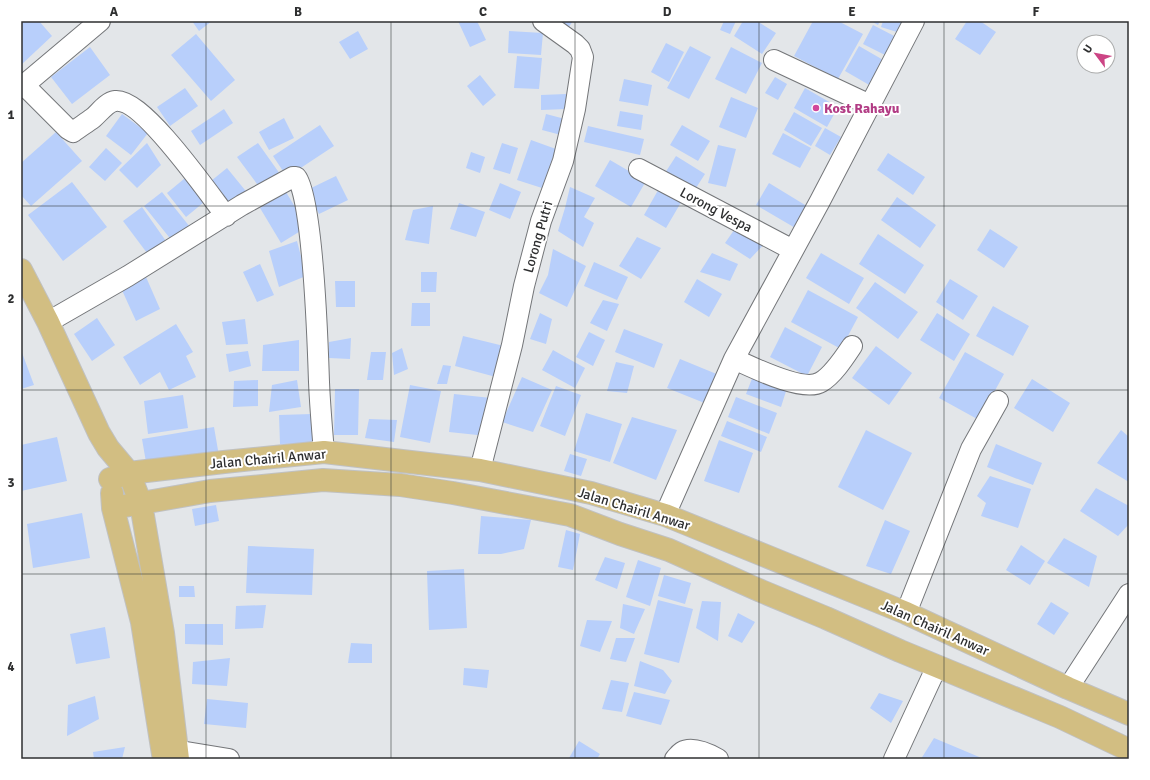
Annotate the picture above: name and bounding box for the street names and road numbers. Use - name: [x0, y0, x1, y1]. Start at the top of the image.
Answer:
- street label: Lorong Vespa: [677, 184, 755, 236]
- street label: Lorong Putri: [520, 199, 556, 275]
- street label: Jalan Chairil Anwar: [209, 445, 328, 473]
- street label: Jalan Chairil Anwar: [576, 484, 693, 534]
- street label: Jalan Chairil Anwar: [878, 597, 992, 660]

